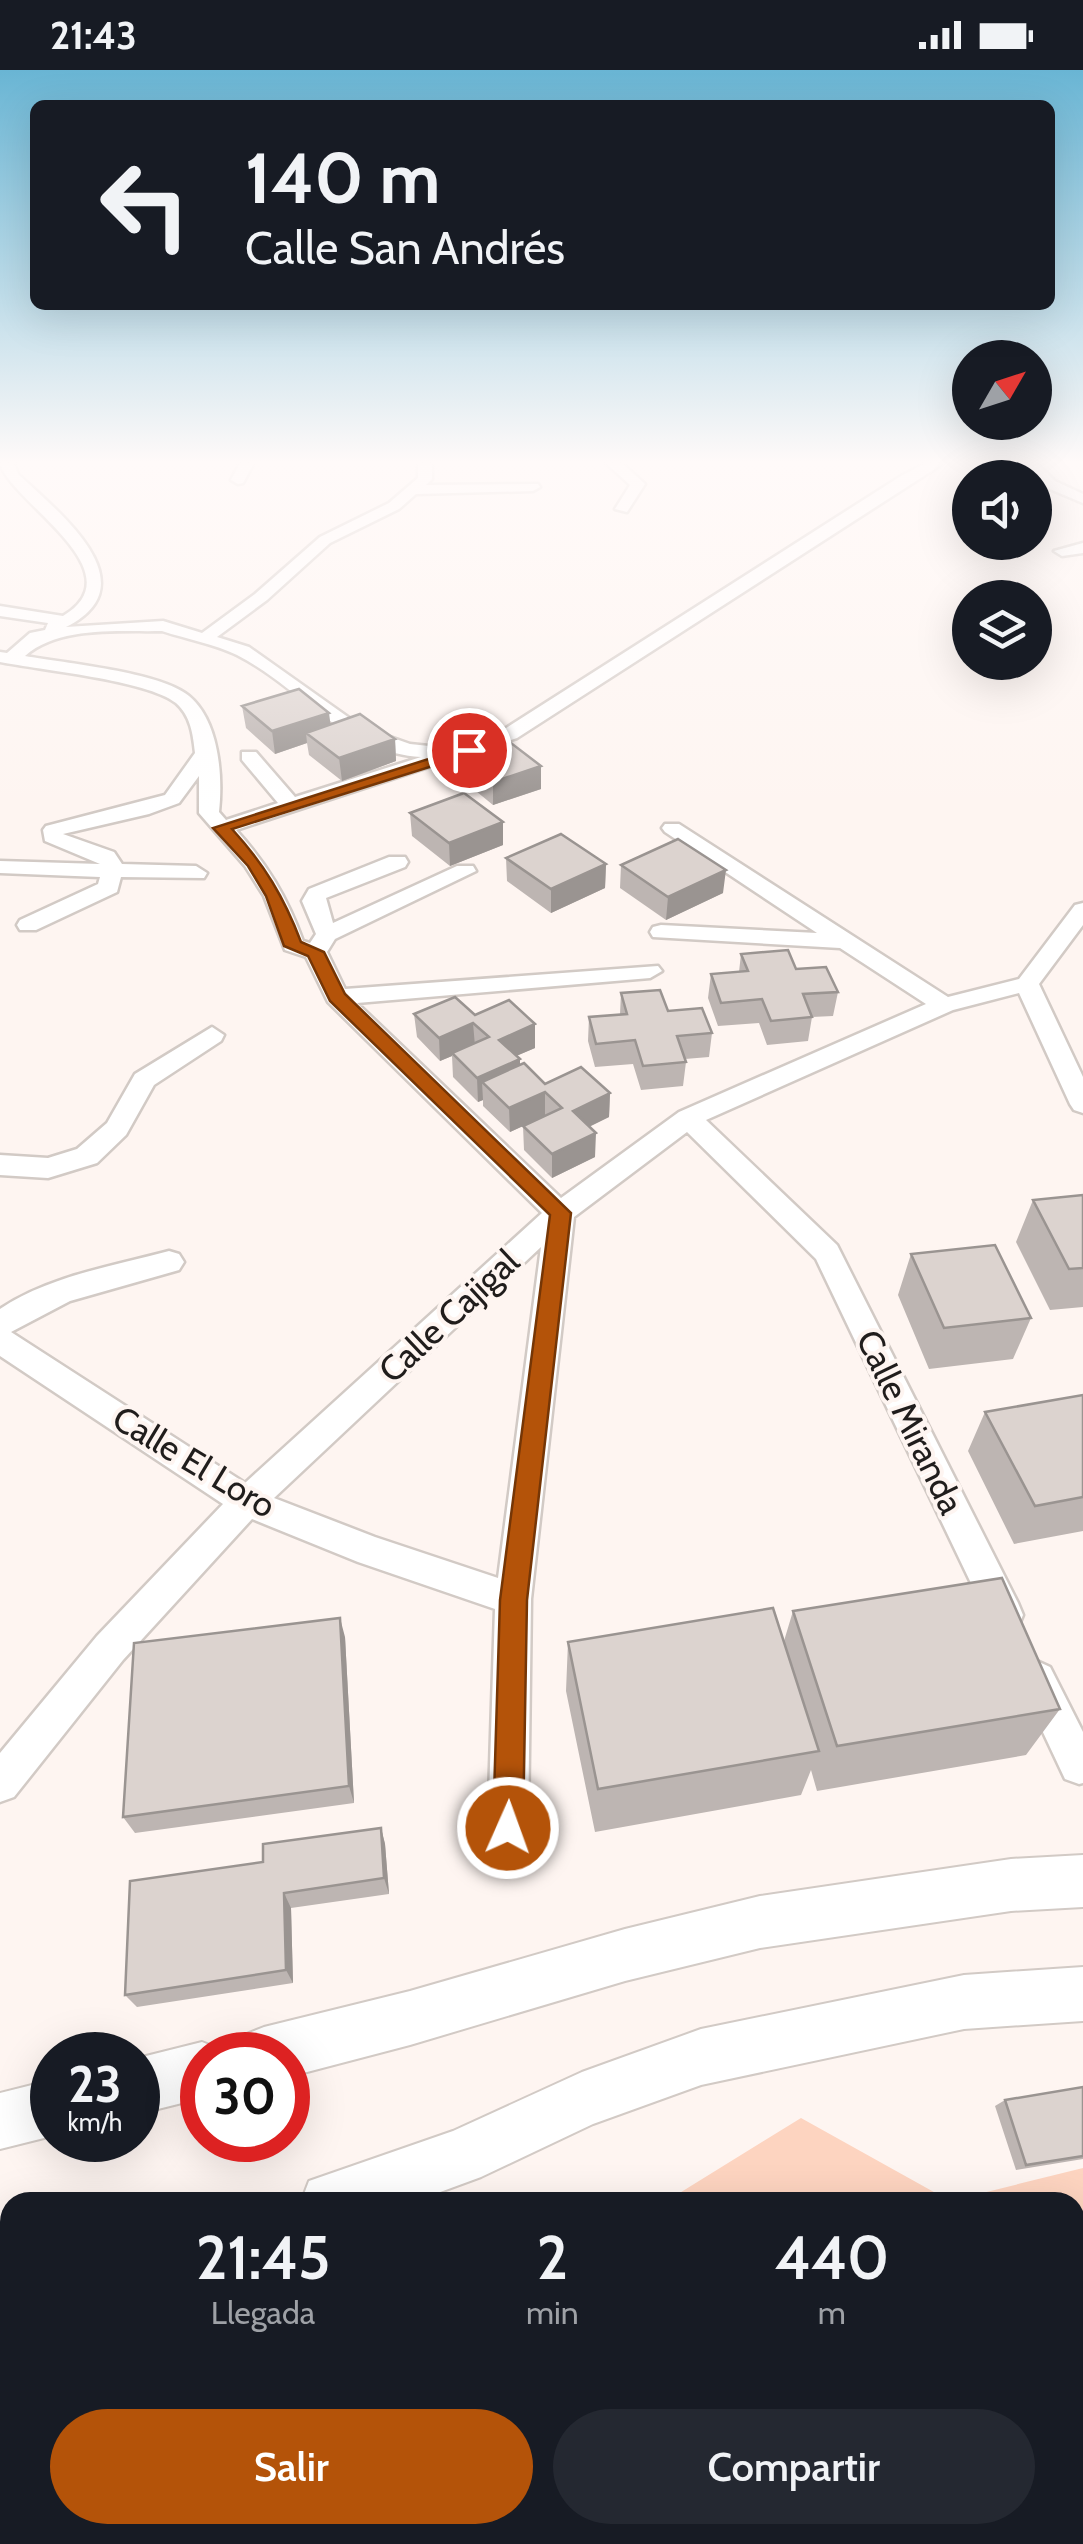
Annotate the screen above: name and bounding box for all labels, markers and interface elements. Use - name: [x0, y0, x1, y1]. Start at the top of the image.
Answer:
- text: 21:43: [50, 12, 137, 59]
- text: 140 m: [245, 135, 440, 221]
- icon: left: [80, 140, 210, 270]
- text: Calle San Andrés: [245, 221, 565, 275]
- north arrow: [952, 340, 1052, 440]
- map controls: [952, 340, 1052, 680]
- button: sound: [952, 460, 1052, 560]
- button: layers: [952, 580, 1052, 680]
- pin: [427, 708, 512, 793]
- icon: arrive: [442, 723, 497, 778]
- street label: Calle Cajigal: [370, 1239, 528, 1391]
- street label: Calle Miranda: [847, 1323, 974, 1521]
- street label: Calle El Loro: [105, 1396, 283, 1527]
- position arrow: [456, 1776, 560, 1880]
- speed limit sign: 30: [180, 2032, 310, 2162]
- text: 23: [68, 2054, 122, 2115]
- text: km/h: [68, 2107, 122, 2137]
- text: 21:45: [196, 2221, 330, 2294]
- text: 2: [537, 2221, 568, 2294]
- text: 440: [774, 2221, 889, 2294]
- text: Llegada: [211, 2293, 315, 2332]
- text: min: [526, 2293, 579, 2332]
- text: m: [818, 2293, 846, 2332]
- button: Salir: [50, 2409, 533, 2524]
- button: Compartir: [553, 2409, 1035, 2524]

